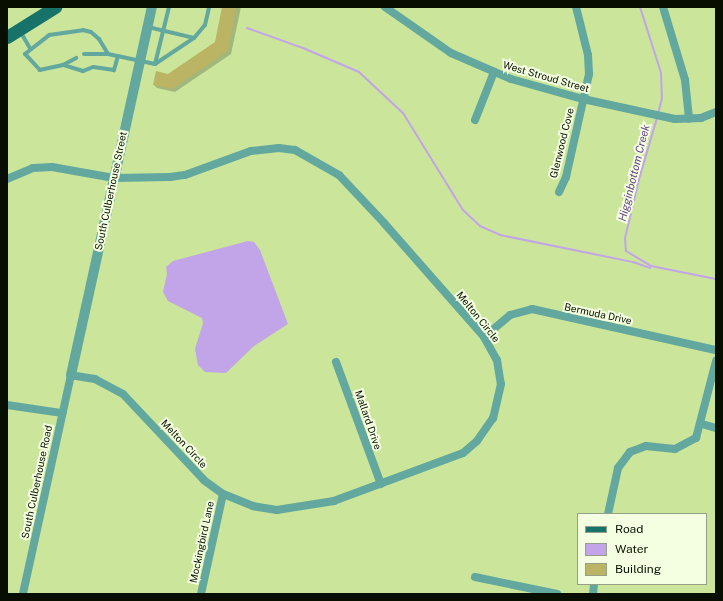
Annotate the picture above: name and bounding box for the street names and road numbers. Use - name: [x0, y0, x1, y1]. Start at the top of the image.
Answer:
- street label: West Stroud Street: [501, 59, 591, 95]
- street label: Glenwood Cove: [547, 107, 577, 179]
- street label: South Culberhouse Street: [93, 131, 129, 251]
- street label: Melton Circle: [454, 289, 502, 345]
- street label: Bermuda Drive: [563, 301, 633, 327]
- street label: Mallard Drive: [352, 389, 384, 451]
- street label: Melton Circle: [159, 417, 209, 471]
- street label: South Culberhouse Road: [19, 424, 55, 540]
- street label: Mockingbird Lane: [187, 500, 217, 584]

